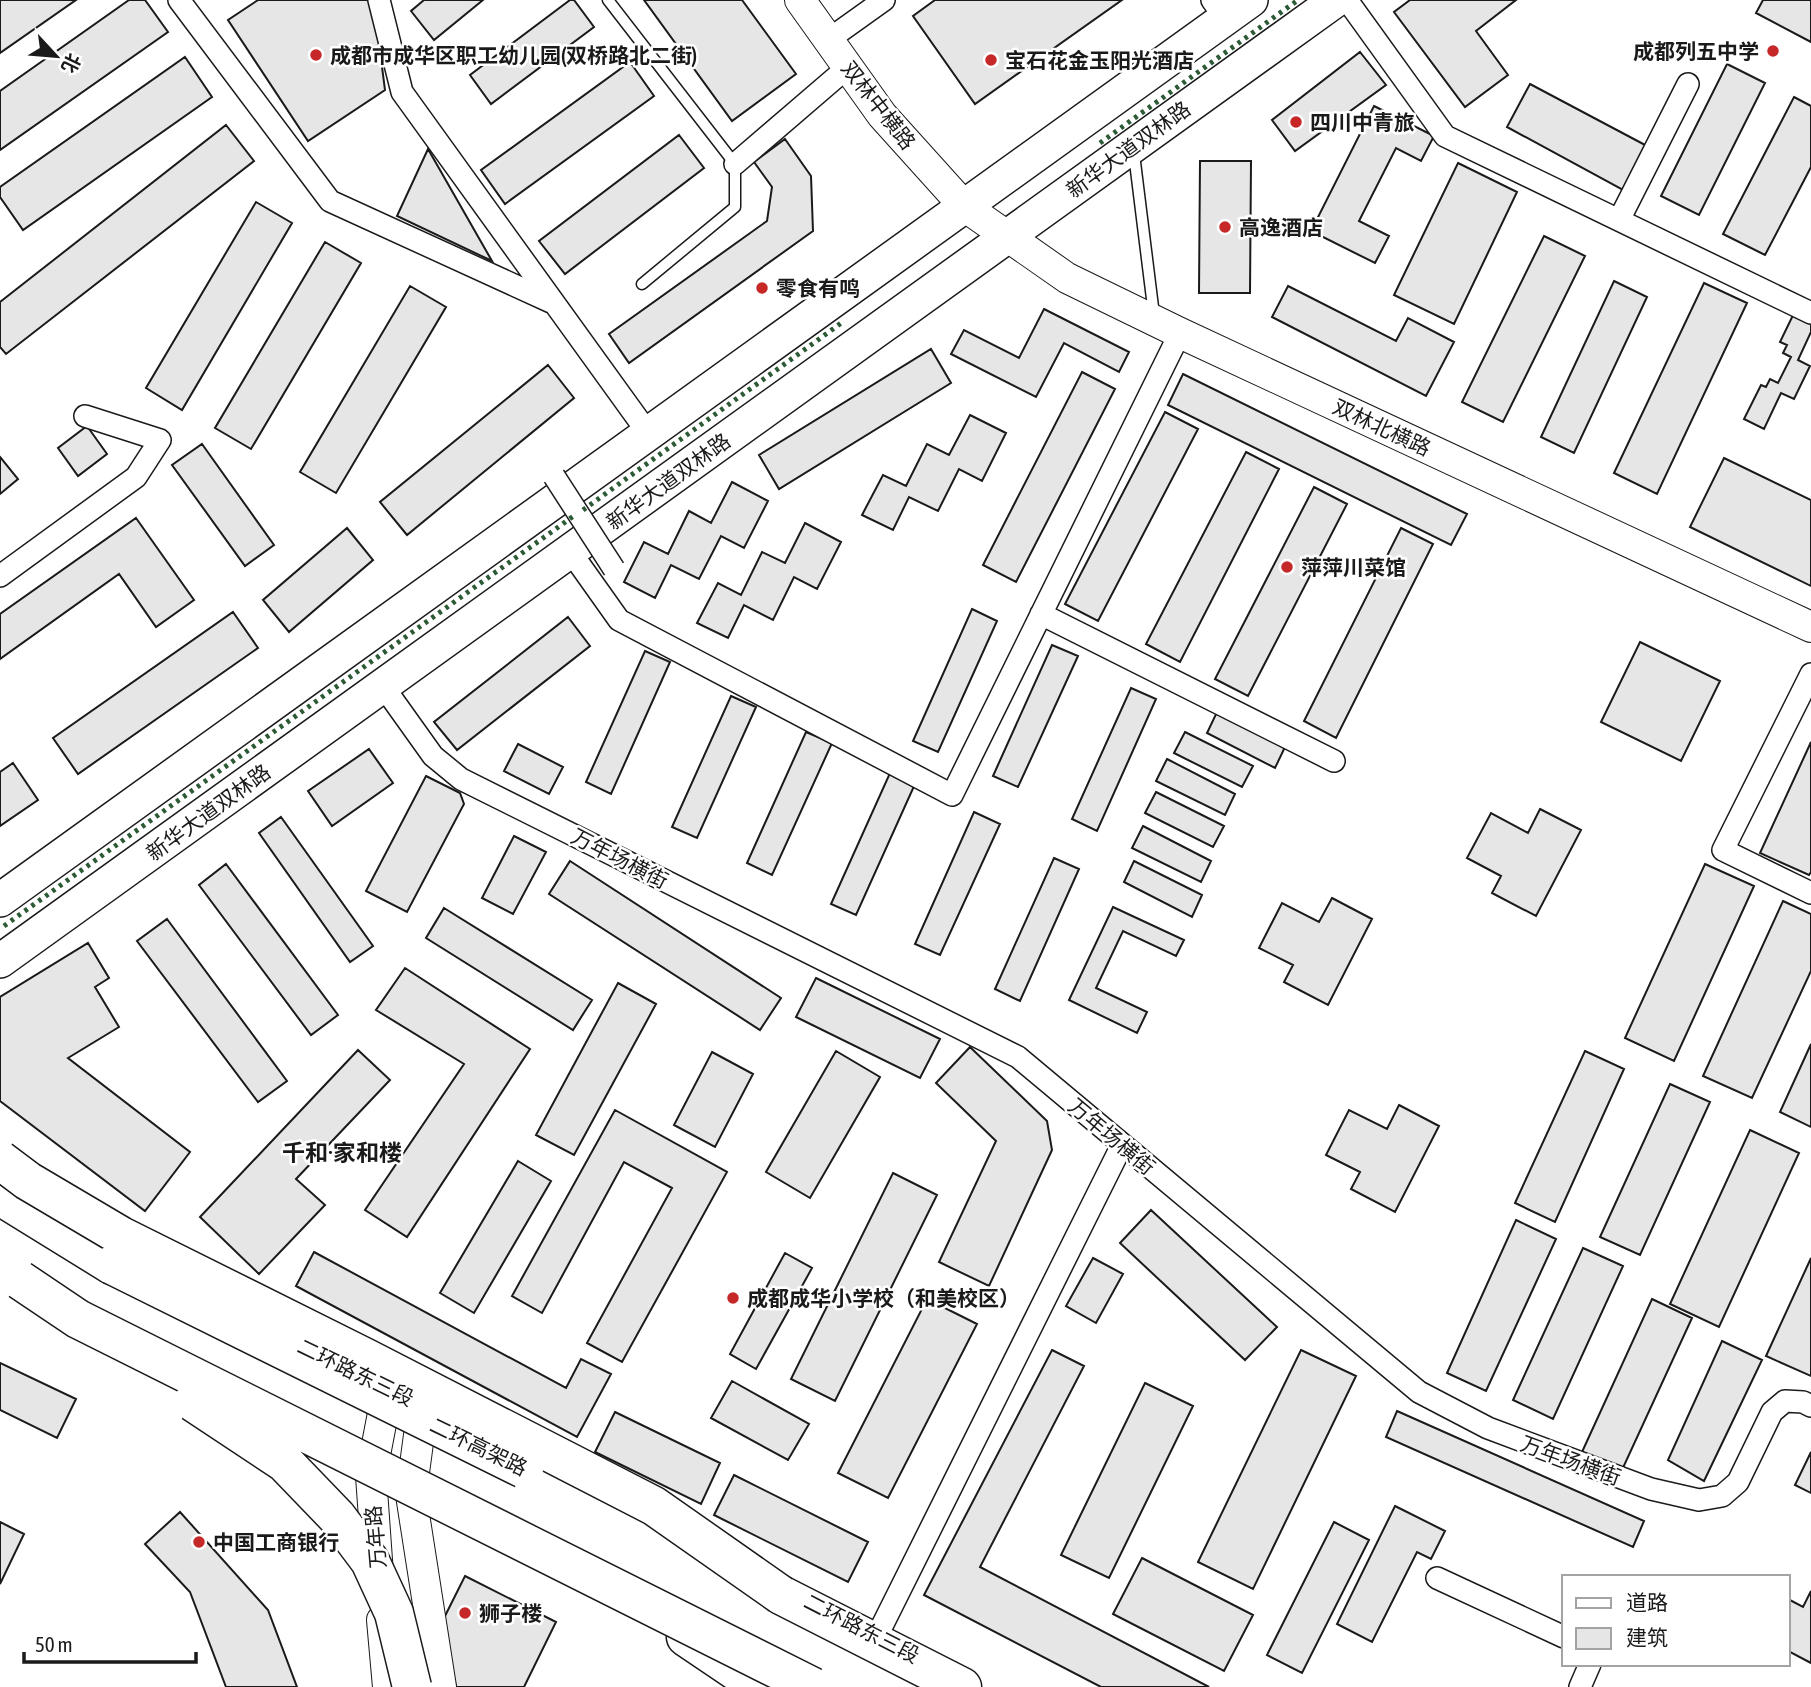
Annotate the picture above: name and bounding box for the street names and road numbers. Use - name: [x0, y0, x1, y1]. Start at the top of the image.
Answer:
- street label: 双林中横路: [837, 56, 921, 154]
- street label: 新华大道双林路: [1061, 96, 1195, 202]
- street label: 双林北横路: [1329, 394, 1435, 460]
- street label: 新华大道双林路: [601, 428, 735, 534]
- street label: 新华大道双林路: [141, 759, 275, 865]
- street label: 万年场横街: [568, 823, 672, 893]
- street label: 万年场横街: [1064, 1093, 1160, 1179]
- street label: 二环路东三段: [294, 1334, 418, 1410]
- street label: 二环高架路: [427, 1412, 531, 1480]
- street label: 万年场横街: [1518, 1431, 1624, 1489]
- street label: 万年路: [360, 1505, 390, 1569]
- street label: 二环路东三段: [800, 1589, 924, 1667]

